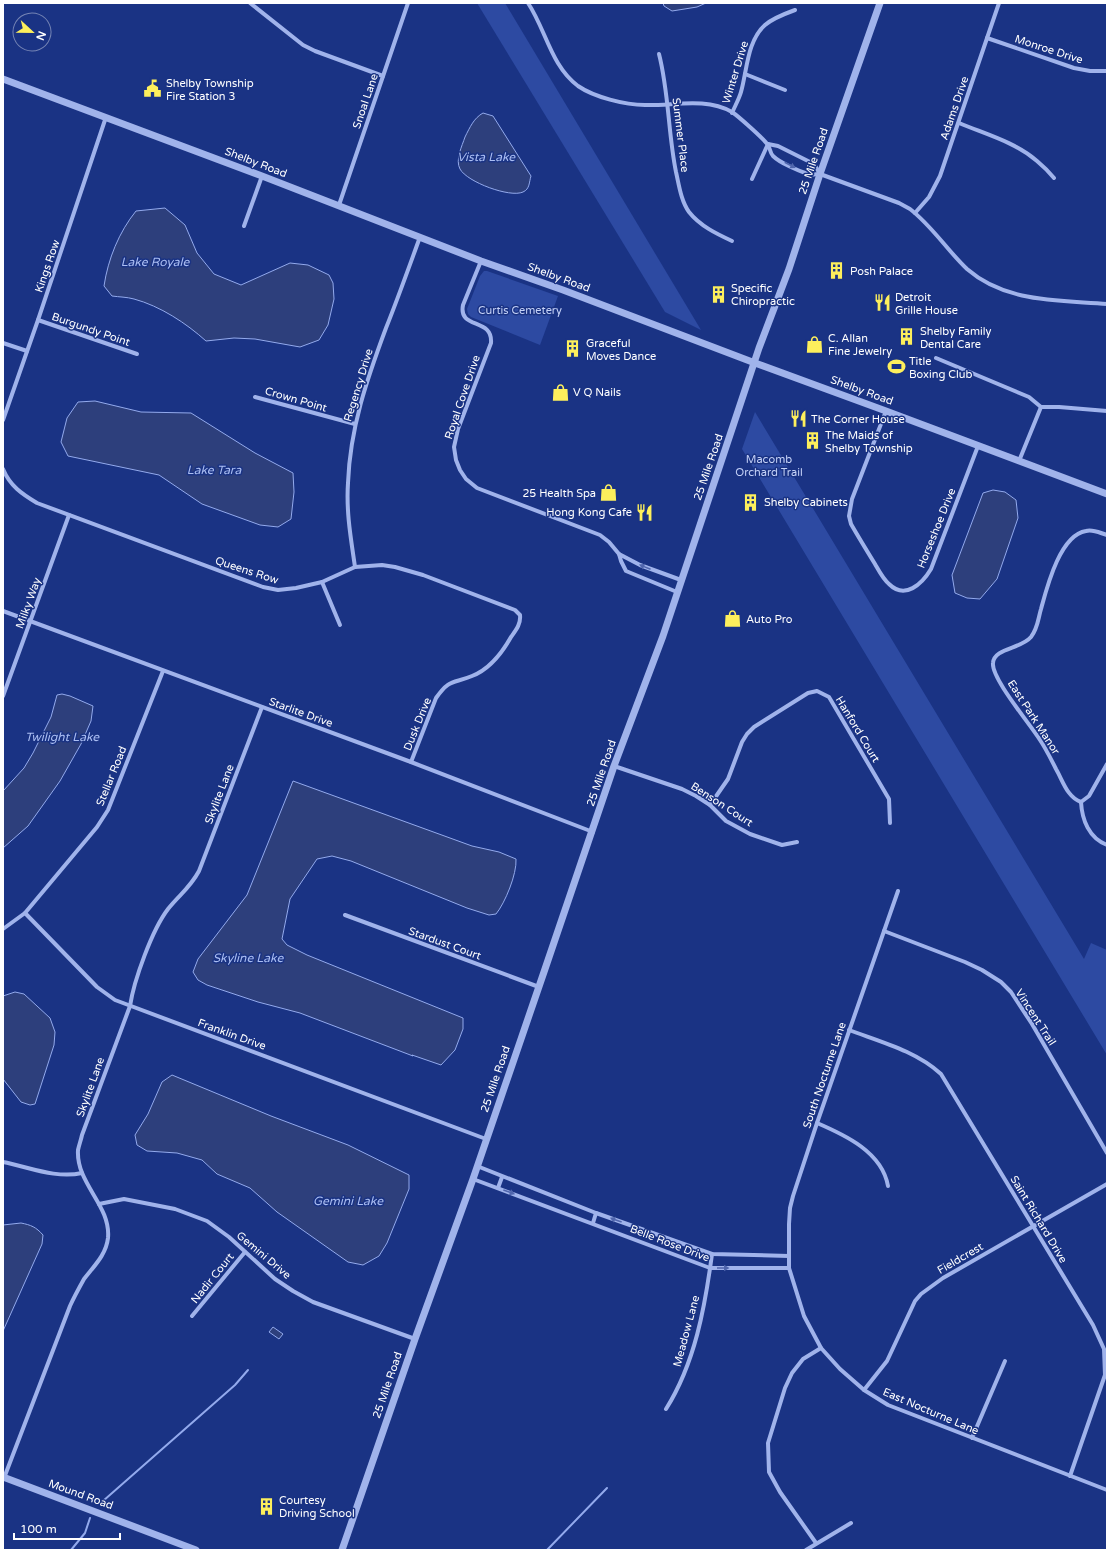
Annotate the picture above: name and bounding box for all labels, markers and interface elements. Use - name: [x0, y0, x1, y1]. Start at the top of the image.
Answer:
- north arrow: [12, 12, 52, 52]
- text: N: [33, 29, 48, 42]
- street label: Monroe Drive: [1013, 32, 1085, 67]
- street label: Winter Drive: [720, 39, 751, 105]
- street label: Snoal Lane: [350, 72, 381, 130]
- street label: Adams Drive: [937, 75, 971, 142]
- place label: Shelby Township Fire Station 3: [166, 77, 254, 103]
- public building icon: Shelby Township Fire Station 3: [143, 79, 163, 99]
- street label: Summer Place: [669, 97, 692, 173]
- street label: 25 Mile Road: [796, 126, 831, 196]
- street label: Shelby Road: [223, 145, 289, 180]
- water label: Vista Lake: [457, 150, 516, 164]
- one-way arrow: [784, 162, 796, 169]
- street label: Kings Row: [32, 238, 63, 294]
- water label: Lake Royale: [121, 255, 191, 269]
- street label: Shelby Road: [526, 260, 592, 295]
- building icon: Posh Palace: [827, 261, 847, 281]
- place label: Posh Palace: [850, 265, 913, 278]
- place label: Specific Chiropractic: [731, 282, 795, 308]
- building icon: Specific Chiropractic: [708, 284, 728, 304]
- place label: Detroit Grille House: [895, 291, 958, 317]
- restaurant icon: Detroit Grille House: [872, 293, 892, 313]
- park label: Curtis Cemetery: [478, 304, 562, 317]
- street label: Burgundy Point: [50, 310, 132, 349]
- place label: Shelby Family Dental Care: [920, 325, 992, 351]
- building icon: Shelby Family Dental Care: [897, 327, 917, 347]
- place label: C. Allan Fine Jewelry: [828, 332, 892, 358]
- shop icon: C. Allan Fine Jewelry: [805, 334, 825, 354]
- place label: Graceful Moves Dance: [586, 337, 656, 363]
- building icon: Graceful Moves Dance: [563, 339, 583, 359]
- street label: Regency Drive: [341, 347, 376, 423]
- street label: Royal Cove Drive: [442, 353, 483, 441]
- place label: Title Boxing Club: [909, 355, 972, 381]
- sports icon: Title Boxing Club: [886, 357, 906, 377]
- street label: Shelby Road: [829, 373, 895, 408]
- shop icon: V Q Nails: [550, 382, 570, 402]
- street label: Crown Point: [263, 384, 328, 415]
- place label: V Q Nails: [573, 386, 621, 399]
- restaurant icon: The Corner House: [788, 409, 808, 429]
- place label: The Corner House: [811, 413, 905, 426]
- place label: The Maids of Shelby Township: [825, 429, 913, 455]
- building icon: The Maids of Shelby Township: [802, 431, 822, 451]
- street label: 25 Mile Road: [691, 432, 726, 502]
- park label: Macomb Orchard Trail: [735, 453, 803, 479]
- water label: Lake Tara: [187, 463, 241, 477]
- shop icon: 25 Health Spa: [599, 483, 619, 503]
- street label: Horseshoe Drive: [914, 486, 958, 570]
- place label: 25 Health Spa: [522, 487, 596, 500]
- building icon: Shelby Cabinets: [741, 492, 761, 512]
- place label: Shelby Cabinets: [764, 496, 848, 509]
- restaurant icon: Hong Kong Cafe: [635, 502, 655, 522]
- place label: Hong Kong Cafe: [546, 506, 632, 519]
- street label: Queens Row: [213, 554, 281, 587]
- one-way arrow: [638, 563, 650, 569]
- street label: Milky Way: [13, 576, 44, 631]
- shop icon: Auto Pro: [723, 609, 743, 629]
- place label: Auto Pro: [746, 613, 793, 626]
- street label: East Park Manor: [1005, 678, 1063, 758]
- street label: Hanford Court: [833, 694, 882, 765]
- street label: Starlite Drive: [267, 695, 334, 730]
- street label: Dusk Drive: [401, 696, 434, 753]
- water label: Twilight Lake: [25, 730, 100, 744]
- street label: 25 Mile Road: [584, 738, 619, 808]
- street label: Stellar Road: [94, 744, 129, 808]
- street label: Skylite Lane: [202, 763, 237, 826]
- street label: Benson Court: [688, 780, 755, 829]
- street label: Stardust Court: [407, 924, 483, 963]
- water label: Skyline Lake: [213, 951, 284, 965]
- street label: Vincent Trail: [1013, 987, 1059, 1048]
- street label: Franklin Drive: [196, 1016, 268, 1053]
- street label: South Nocturne Lane: [800, 1020, 849, 1130]
- street label: 25 Mile Road: [478, 1044, 513, 1114]
- street label: Skylite Lane: [74, 1055, 107, 1119]
- street label: Saint Richard Drive: [1007, 1173, 1070, 1265]
- one-way arrow: [504, 1189, 516, 1195]
- water label: Gemini Lake: [313, 1194, 384, 1208]
- one-way arrow: [610, 1216, 622, 1222]
- street label: Belle Rose Drive: [628, 1222, 712, 1265]
- street label: Gemini Drive: [234, 1229, 293, 1282]
- street label: Fieldcrest: [935, 1240, 985, 1277]
- street label: Nadir Court: [188, 1251, 237, 1306]
- one-way arrow: [717, 1265, 730, 1271]
- street label: Meadow Lane: [671, 1294, 702, 1368]
- street label: 25 Mile Road: [370, 1350, 405, 1420]
- street label: East Nocturne Lane: [881, 1385, 981, 1438]
- street label: Mound Road: [47, 1477, 115, 1512]
- place label: Courtesy Driving School: [279, 1494, 355, 1520]
- building icon: Courtesy Driving School: [256, 1496, 276, 1516]
- scale bar: [14, 1515, 120, 1541]
- text: 100 m: [20, 1522, 57, 1536]

